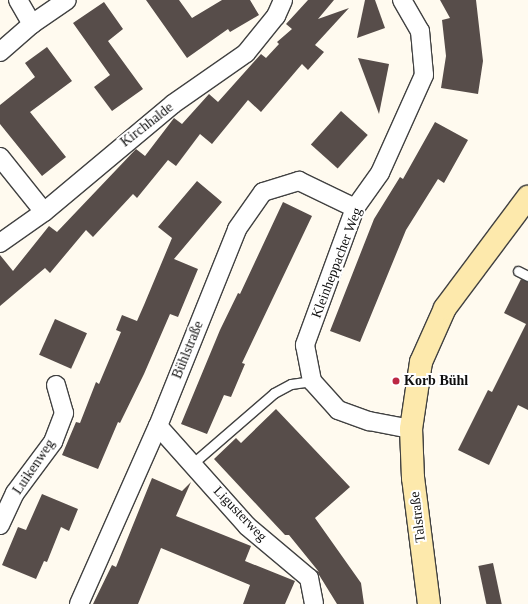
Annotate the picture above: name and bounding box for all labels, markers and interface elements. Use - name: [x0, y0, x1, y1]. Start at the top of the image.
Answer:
- street label: Kirchhalde: [117, 99, 177, 151]
- street label: Kleinheppacher Weg: [308, 205, 366, 321]
- street label: Bühlstraße: [169, 319, 207, 381]
- place label: Korb Bühl: [404, 373, 468, 389]
- marker: Korb Bühl: [391, 376, 401, 386]
- street label: Luikenweg: [9, 436, 59, 498]
- street label: Ligusterweg: [210, 483, 270, 545]
- street label: Talstraße: [407, 491, 429, 543]

